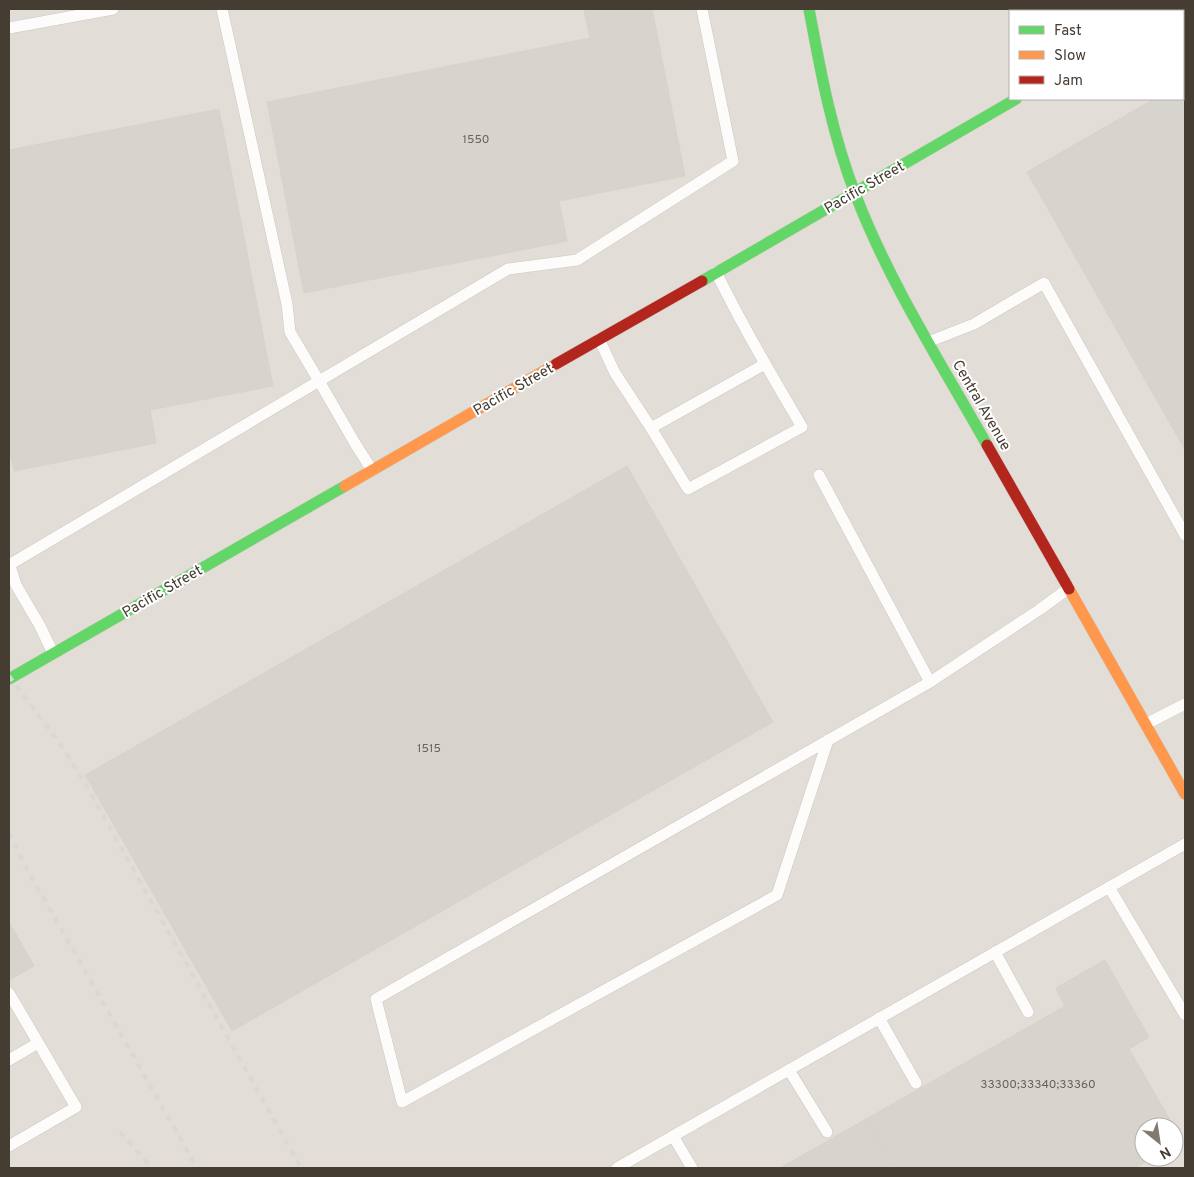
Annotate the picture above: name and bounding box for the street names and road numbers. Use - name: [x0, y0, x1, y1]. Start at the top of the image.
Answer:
- street label: Pacific Street: [821, 158, 908, 219]
- street label: Central Avenue: [947, 357, 1014, 455]
- street label: Pacific Street: [470, 360, 557, 421]
- street label: Pacific Street: [119, 562, 206, 623]

